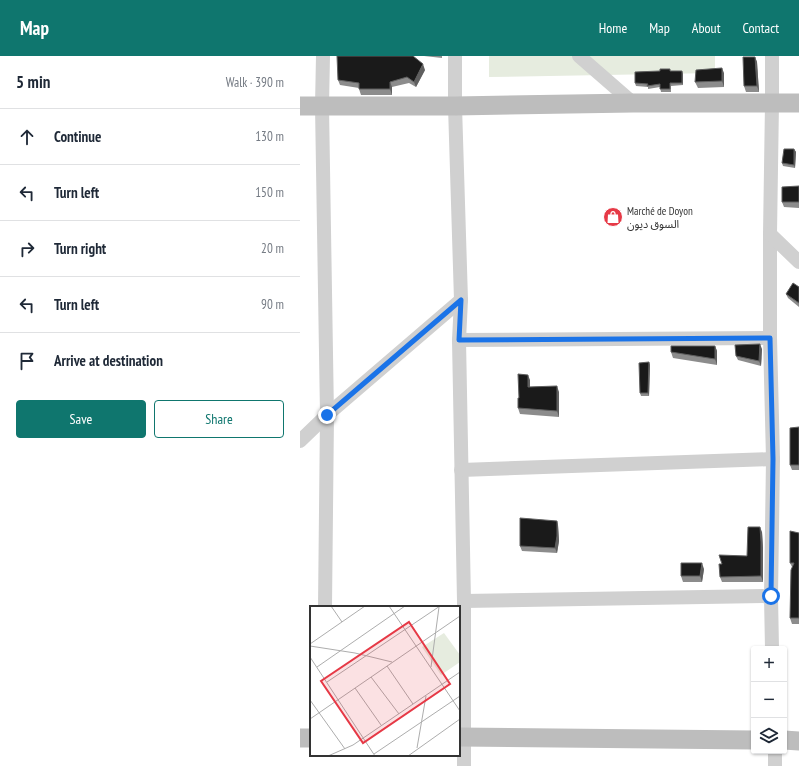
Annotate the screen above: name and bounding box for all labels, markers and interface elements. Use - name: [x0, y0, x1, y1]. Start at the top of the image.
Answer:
- text: Map: [20, 16, 49, 40]
- text: Home: [599, 19, 627, 37]
- text: Map: [649, 19, 670, 37]
- text: About: [692, 19, 721, 37]
- text: Contact: [743, 19, 779, 37]
- text: 5 min: [16, 71, 50, 93]
- text: Walk · 390 m: [226, 74, 284, 91]
- icon: ahead: [16, 126, 38, 148]
- text: Continue: [54, 127, 101, 146]
- text: 130 m: [255, 128, 284, 145]
- icon: left: [16, 182, 38, 204]
- text: Turn left: [54, 183, 99, 202]
- text: 150 m: [255, 184, 284, 201]
- place label: Marché de Doyon السوق ديون: [627, 204, 693, 231]
- shop icon: Marché de Doyon السوق ديون: [602, 206, 624, 228]
- icon: right: [16, 238, 38, 260]
- text: Turn right: [54, 239, 106, 258]
- text: 20 m: [261, 240, 284, 257]
- icon: left: [16, 294, 38, 316]
- text: Turn left: [54, 295, 99, 314]
- text: 90 m: [261, 296, 284, 313]
- icon: arrive: [16, 350, 38, 372]
- text: Arrive at destination: [54, 351, 163, 370]
- button: Save: [16, 400, 146, 438]
- button: Share: [154, 400, 284, 438]
- route end: [318, 406, 336, 424]
- route start: [762, 587, 780, 605]
- inset map: [310, 606, 460, 756]
- map controls: [751, 646, 787, 754]
- button: +: [751, 646, 787, 682]
- button: −: [751, 682, 787, 718]
- button: layers: [751, 718, 787, 754]

